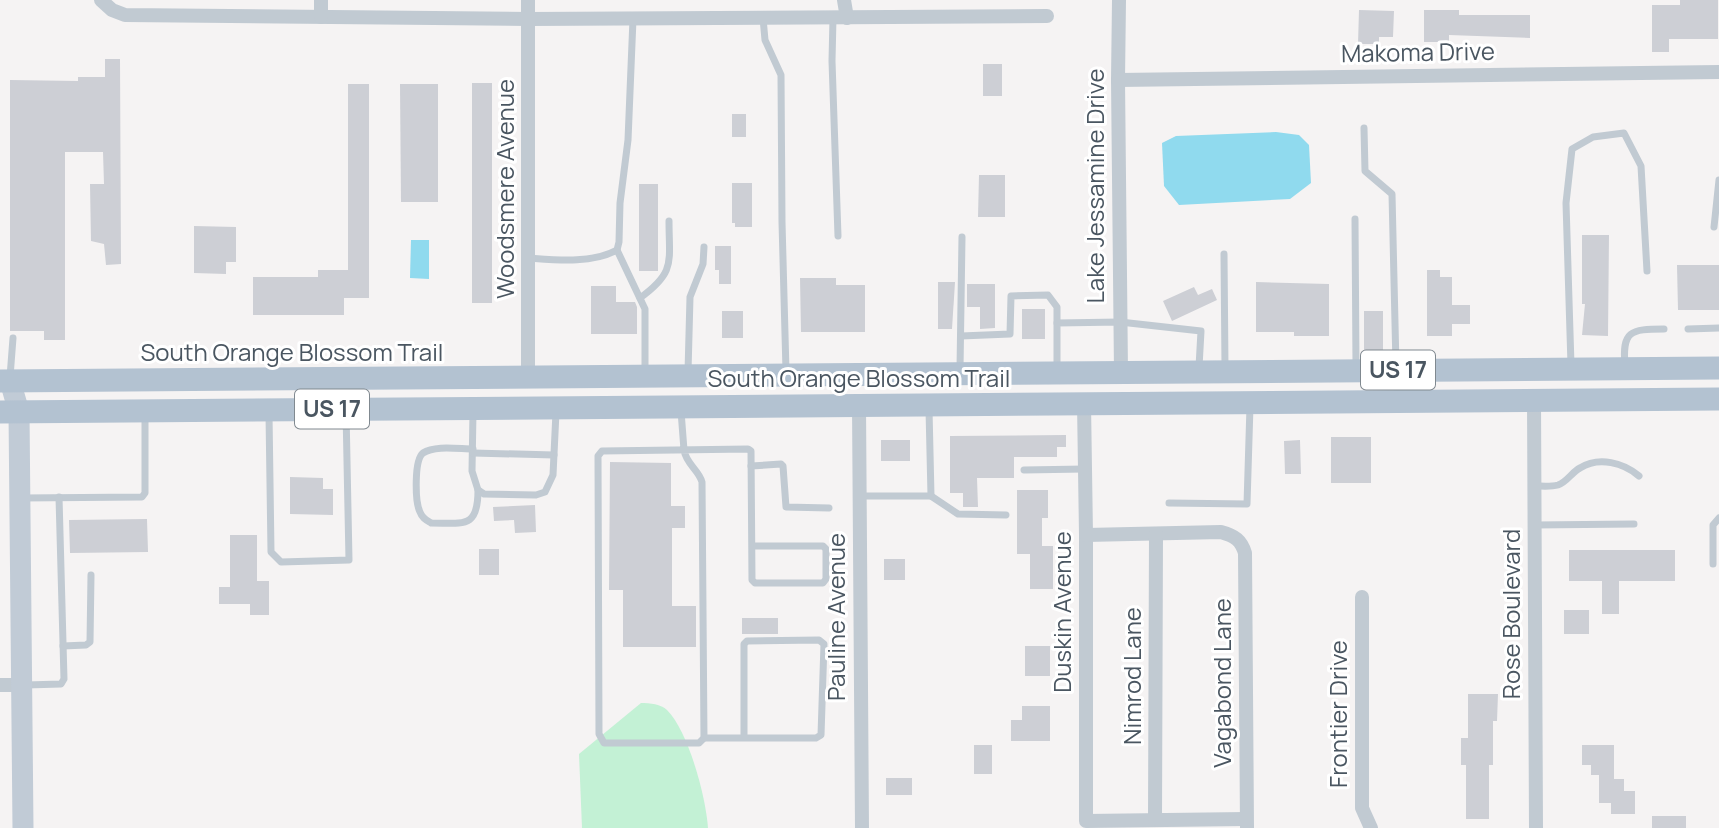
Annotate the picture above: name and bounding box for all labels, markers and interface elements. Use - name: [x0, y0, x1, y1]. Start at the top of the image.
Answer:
- street label: Makoma Drive: [1341, 34, 1495, 69]
- street label: Lake Jessamine Drive: [1078, 69, 1111, 303]
- street label: Woodsmere Avenue: [488, 79, 521, 299]
- street label: South Orange Blossom Trail: [141, 335, 443, 368]
- road number: US 17: [1361, 350, 1435, 390]
- street label: South Orange Blossom Trail: [708, 361, 1010, 394]
- road number: US 17: [295, 390, 369, 428]
- street label: Rose Boulevard: [1494, 529, 1527, 699]
- street label: Duskin Avenue: [1045, 531, 1078, 693]
- street label: Pauline Avenue: [819, 533, 852, 701]
- street label: Vagabond Lane: [1205, 598, 1238, 768]
- street label: Nimrod Lane: [1115, 607, 1148, 745]
- street label: Frontier Drive: [1321, 640, 1354, 788]

